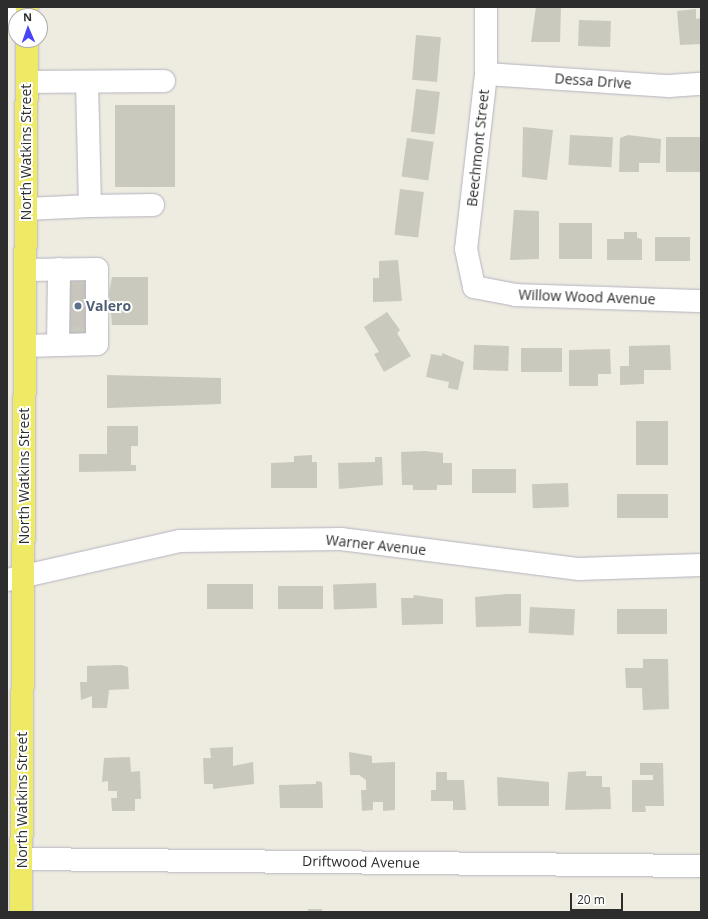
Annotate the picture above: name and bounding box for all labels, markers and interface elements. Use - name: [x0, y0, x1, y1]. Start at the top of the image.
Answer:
- north arrow: [8, 8, 48, 48]
- text: N: [23, 9, 32, 24]
- street label: Dessa Drive: [554, 70, 632, 92]
- street label: North Watkins Street: [18, 84, 34, 220]
- street label: Beechmont Street: [463, 89, 493, 207]
- street label: Willow Wood Avenue: [518, 286, 656, 308]
- place label: Valero: [86, 298, 131, 314]
- marker: Valero: [73, 301, 83, 311]
- street label: North Watkins Street: [16, 408, 32, 544]
- street label: Warner Avenue: [325, 531, 427, 559]
- street label: North Watkins Street: [14, 732, 30, 868]
- street label: Driftwood Avenue: [302, 853, 420, 871]
- scale bar: [572, 885, 625, 911]
- text: 20 m: [577, 891, 605, 908]

